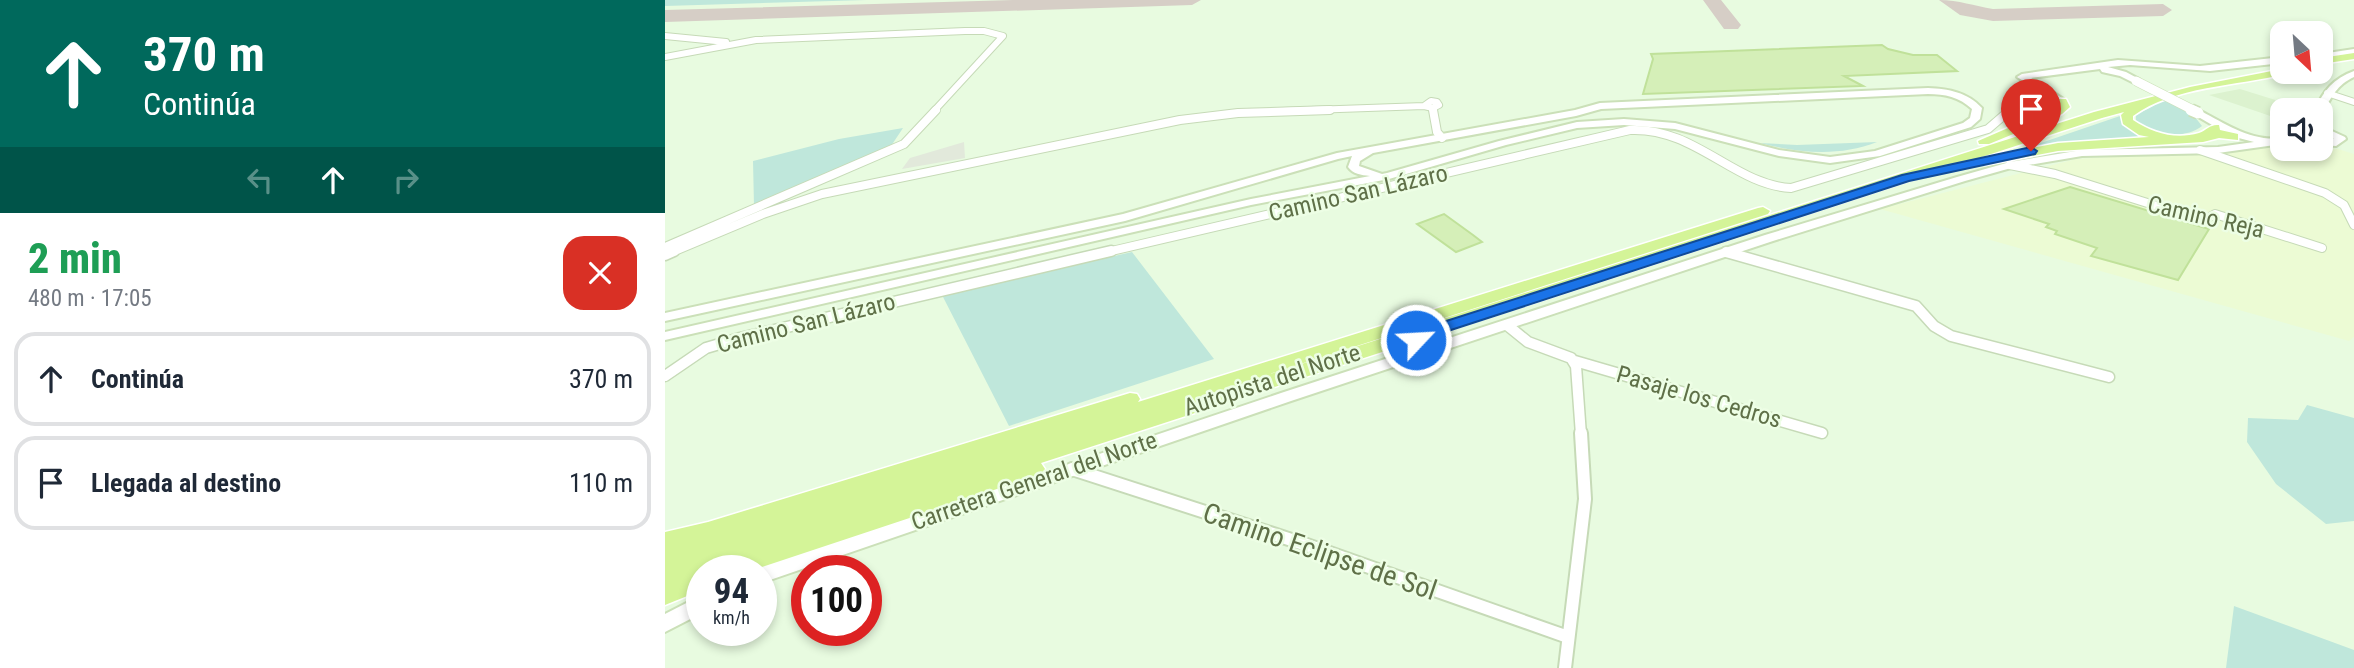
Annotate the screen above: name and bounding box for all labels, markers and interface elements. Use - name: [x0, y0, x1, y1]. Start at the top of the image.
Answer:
- north arrow: [2270, 21, 2333, 84]
- map controls: [2270, 21, 2333, 161]
- text: 370 m: [143, 26, 265, 83]
- icon: ahead: [28, 28, 119, 119]
- pin: [2001, 79, 2061, 151]
- text: Continúa: [143, 85, 256, 123]
- icon: arrive: [2012, 90, 2050, 128]
- button: sound: [2270, 98, 2333, 161]
- street label: Camino San Lázaro: [1266, 159, 1450, 227]
- icon: left: [241, 161, 279, 199]
- icon: ahead: [314, 161, 352, 199]
- icon: right: [387, 161, 425, 199]
- street label: Camino Reja: [2145, 190, 2267, 244]
- text: 2 min: [28, 234, 122, 283]
- button: close: [563, 236, 637, 310]
- text: 480 m · 17:05: [28, 285, 152, 312]
- street label: Camino San Lázaro: [714, 287, 898, 359]
- position arrow: [1379, 303, 1453, 377]
- street label: Autopista del Norte: [1180, 338, 1364, 422]
- icon: ahead: [32, 360, 70, 398]
- street label: Pasaje los Cedros: [1613, 360, 1785, 434]
- text: Continúa: [91, 364, 184, 394]
- text: 370 m: [569, 364, 633, 394]
- street label: Carretera General del Norte: [907, 426, 1161, 536]
- icon: arrive: [32, 464, 70, 502]
- text: Llegada al destino: [91, 468, 281, 498]
- text: 110 m: [569, 468, 633, 498]
- street label: Camino Eclipse de Sol: [1199, 496, 1441, 607]
- speed limit sign: 100: [791, 555, 882, 646]
- text: 94: [714, 571, 749, 612]
- text: km/h: [713, 607, 750, 628]

